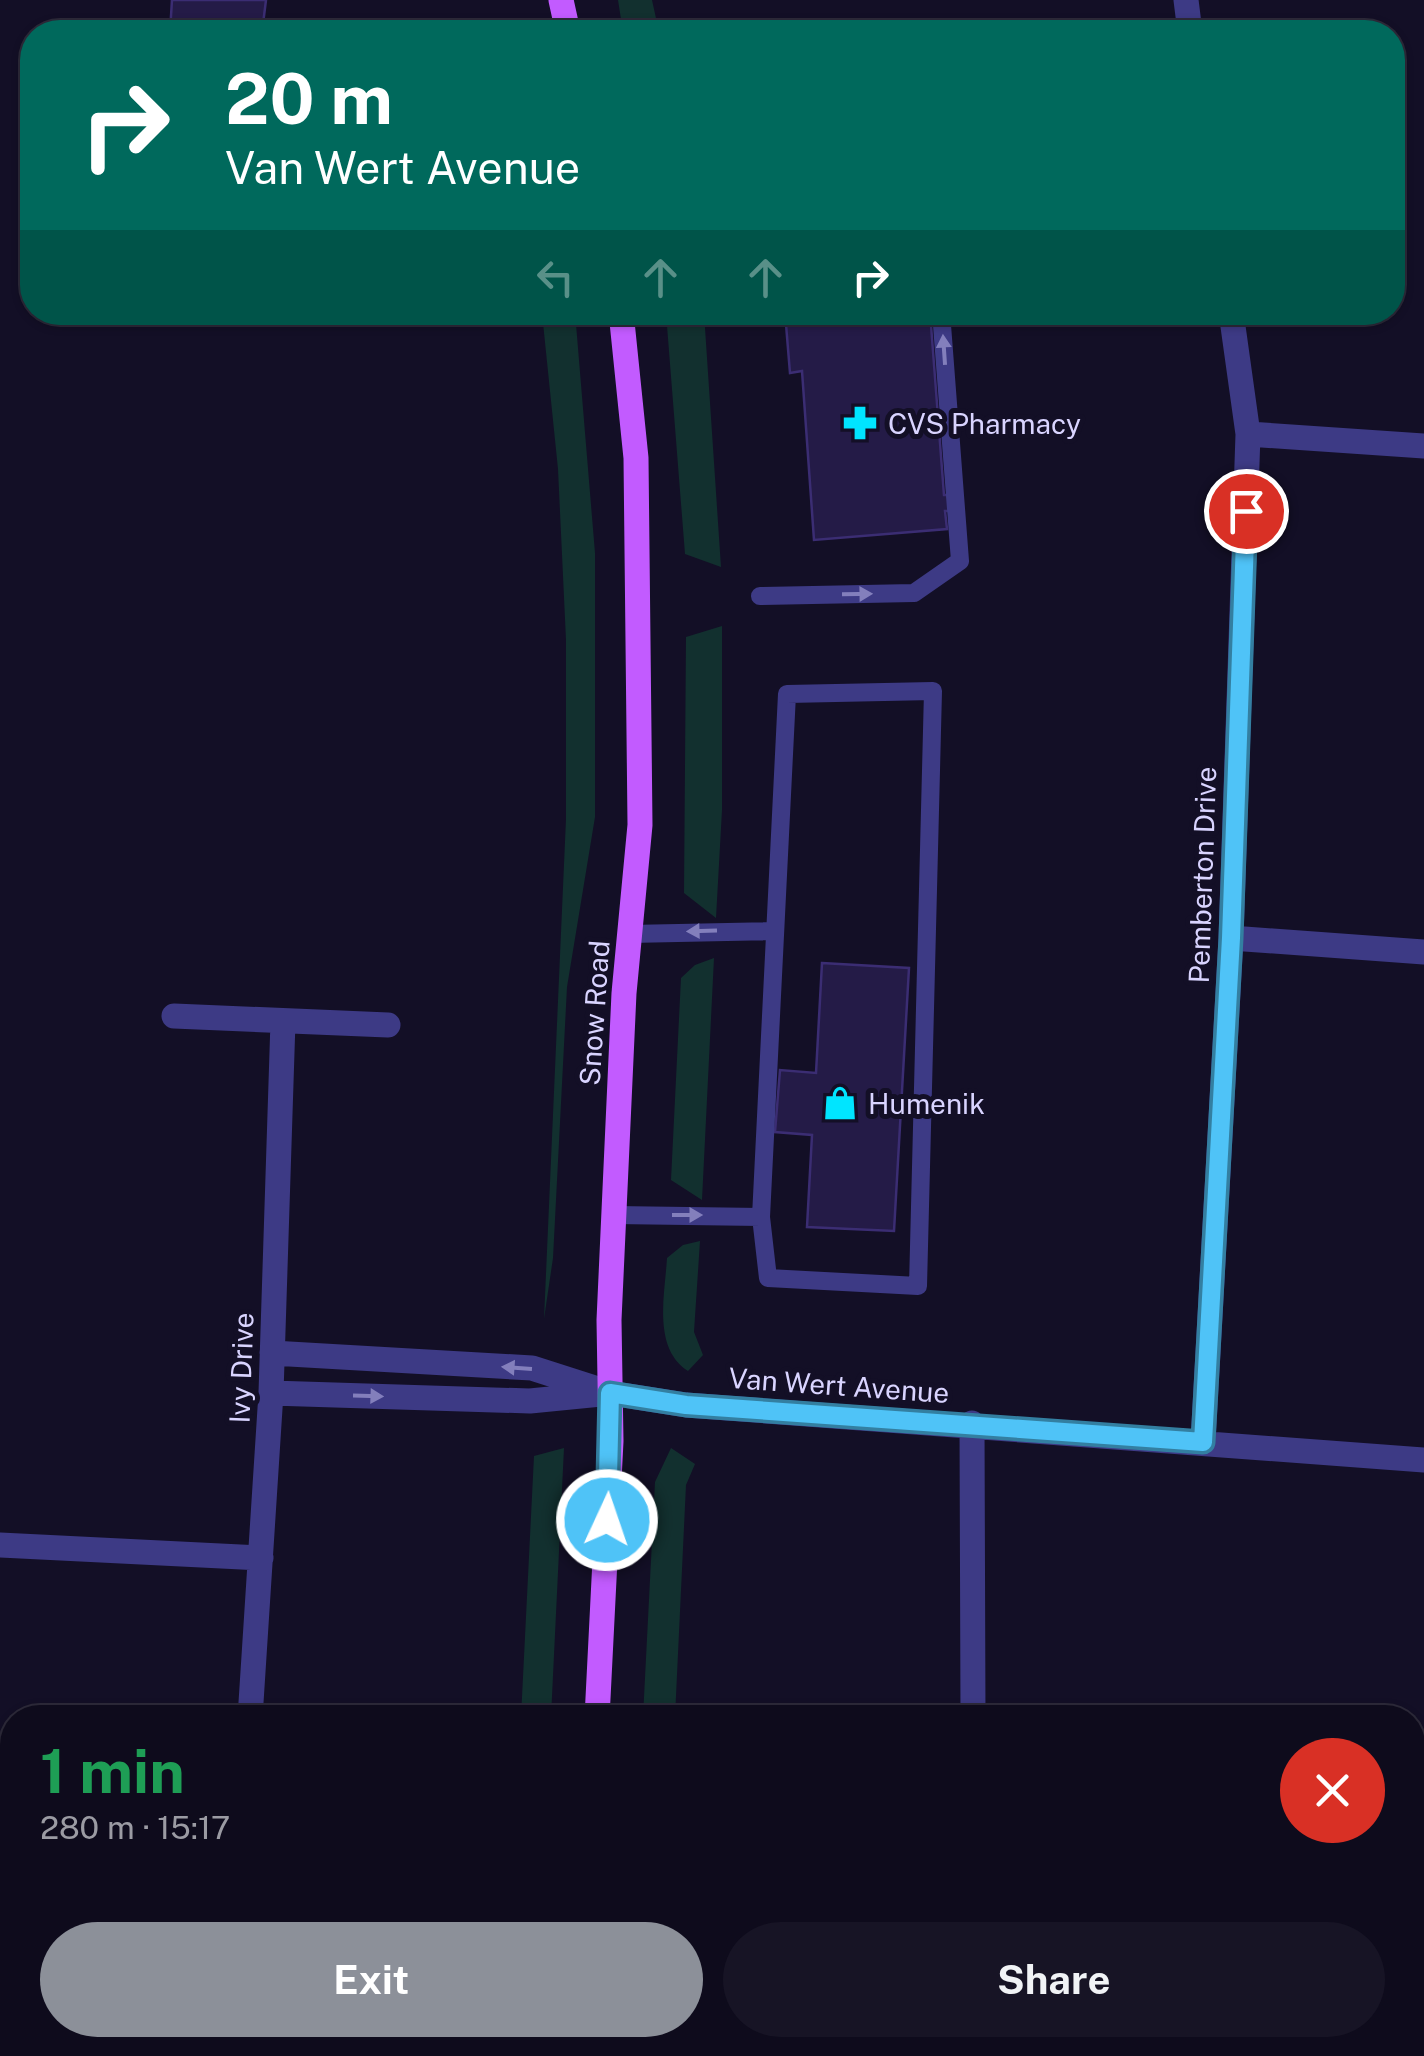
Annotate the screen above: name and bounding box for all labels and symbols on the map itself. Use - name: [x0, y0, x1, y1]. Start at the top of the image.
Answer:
- one-way arrow: [936, 333, 952, 365]
- pharmacy icon: CVS Pharmacy: [841, 404, 879, 442]
- place label: CVS Pharmacy: [888, 407, 1081, 440]
- pin: [1204, 469, 1289, 554]
- one-way arrow: [842, 586, 874, 602]
- street label: Pemberton Drive: [1182, 766, 1222, 984]
- one-way arrow: [686, 923, 718, 939]
- street label: Snow Road: [572, 939, 616, 1087]
- shop icon: Humenik: [821, 1084, 859, 1122]
- place label: Humenik: [868, 1087, 985, 1120]
- one-way arrow: [672, 1207, 704, 1223]
- street label: Ivy Drive: [223, 1312, 259, 1424]
- one-way arrow: [500, 1359, 532, 1375]
- street label: Van Wert Avenue: [728, 1361, 950, 1409]
- one-way arrow: [353, 1389, 385, 1405]
- position arrow: [555, 1468, 659, 1572]

